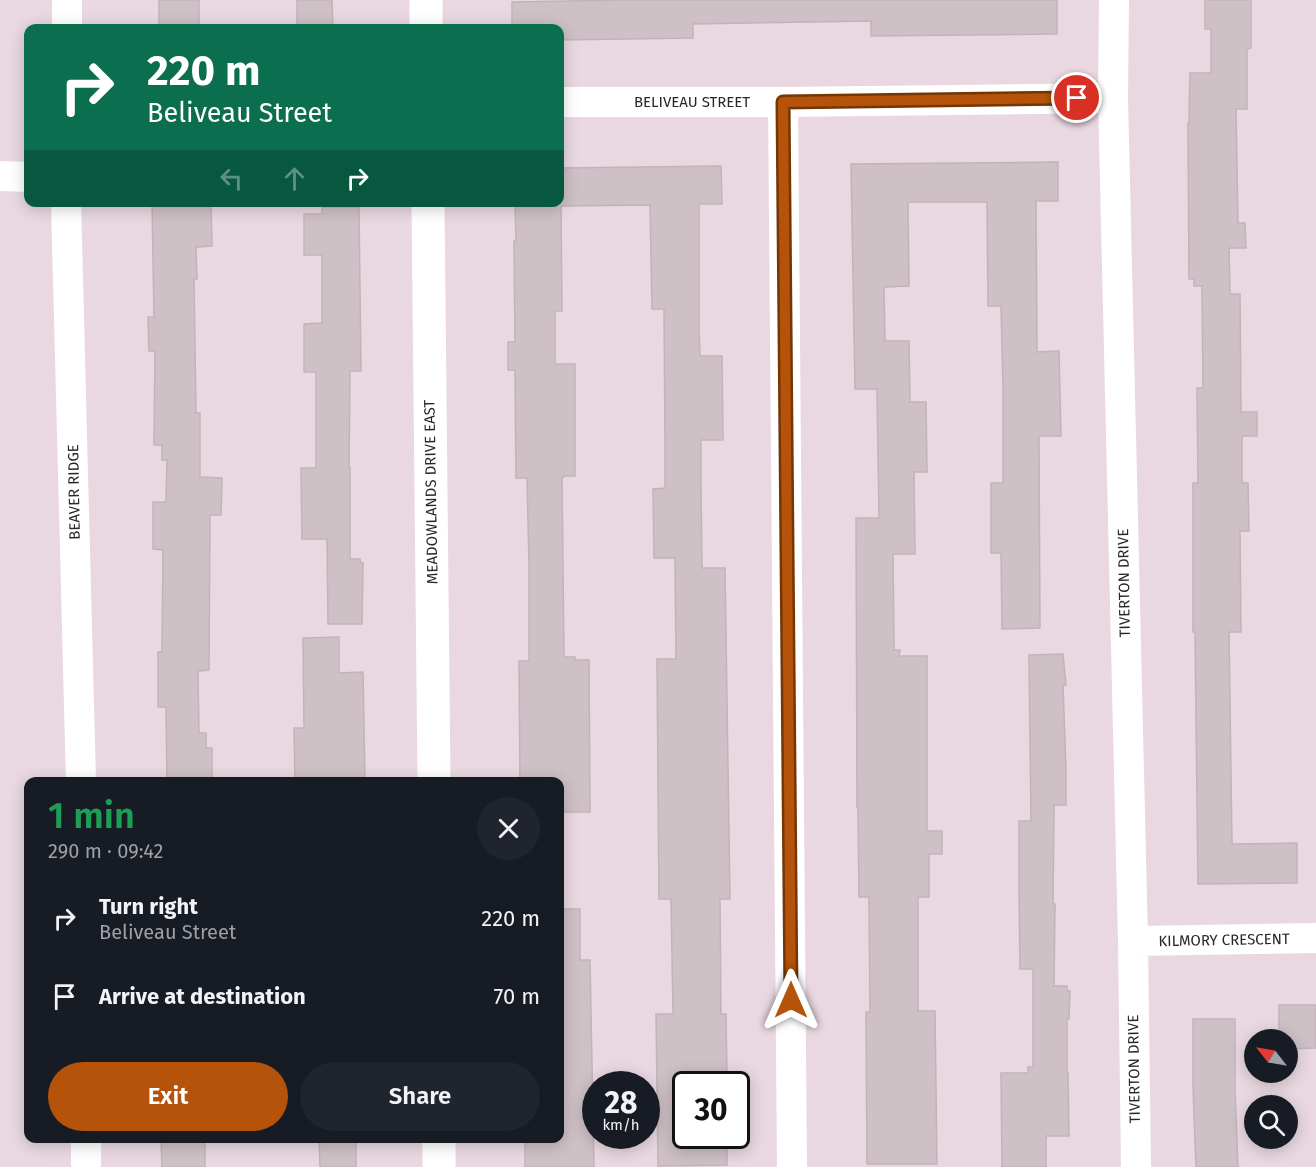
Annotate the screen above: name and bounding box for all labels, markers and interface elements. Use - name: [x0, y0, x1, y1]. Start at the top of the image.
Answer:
- text: 220 m: [147, 46, 260, 96]
- icon: right: [48, 48, 126, 126]
- pin: [1051, 72, 1102, 123]
- icon: arrive: [1060, 81, 1093, 114]
- street label: BELIVEAU STREET: [634, 93, 750, 111]
- text: Beliveau Street: [147, 97, 332, 129]
- icon: left: [215, 162, 248, 195]
- icon: ahead: [278, 162, 311, 195]
- icon: right: [341, 162, 374, 195]
- street label: MEADOWLANDS DRIVE EAST: [420, 399, 442, 584]
- street label: BEAVER RIDGE: [64, 444, 84, 540]
- street label: TIVERTON DRIVE: [1114, 529, 1134, 637]
- text: 1 min: [48, 794, 135, 838]
- button: close: [477, 797, 540, 860]
- text: 290 m · 09:42: [48, 839, 164, 863]
- text: Turn right: [99, 893, 198, 920]
- icon: right: [48, 902, 81, 935]
- text: 220 m: [481, 905, 540, 932]
- text: Beliveau Street: [99, 920, 236, 944]
- street label: KILMORY CRESCENT: [1158, 930, 1290, 950]
- position arrow: [759, 968, 823, 1032]
- icon: arrive: [48, 980, 81, 1013]
- text: Arrive at destination: [99, 983, 306, 1010]
- text: 70 m: [494, 983, 540, 1010]
- street label: TIVERTON DRIVE: [1124, 1015, 1144, 1123]
- north arrow: [1244, 1029, 1298, 1083]
- map controls: [1244, 1029, 1298, 1149]
- button: Exit: [48, 1062, 288, 1131]
- button: Share: [300, 1062, 540, 1131]
- speed limit sign: 30: [672, 1071, 750, 1149]
- text: 28: [605, 1085, 637, 1121]
- button: search: [1244, 1095, 1298, 1149]
- text: km/h: [602, 1116, 640, 1134]

